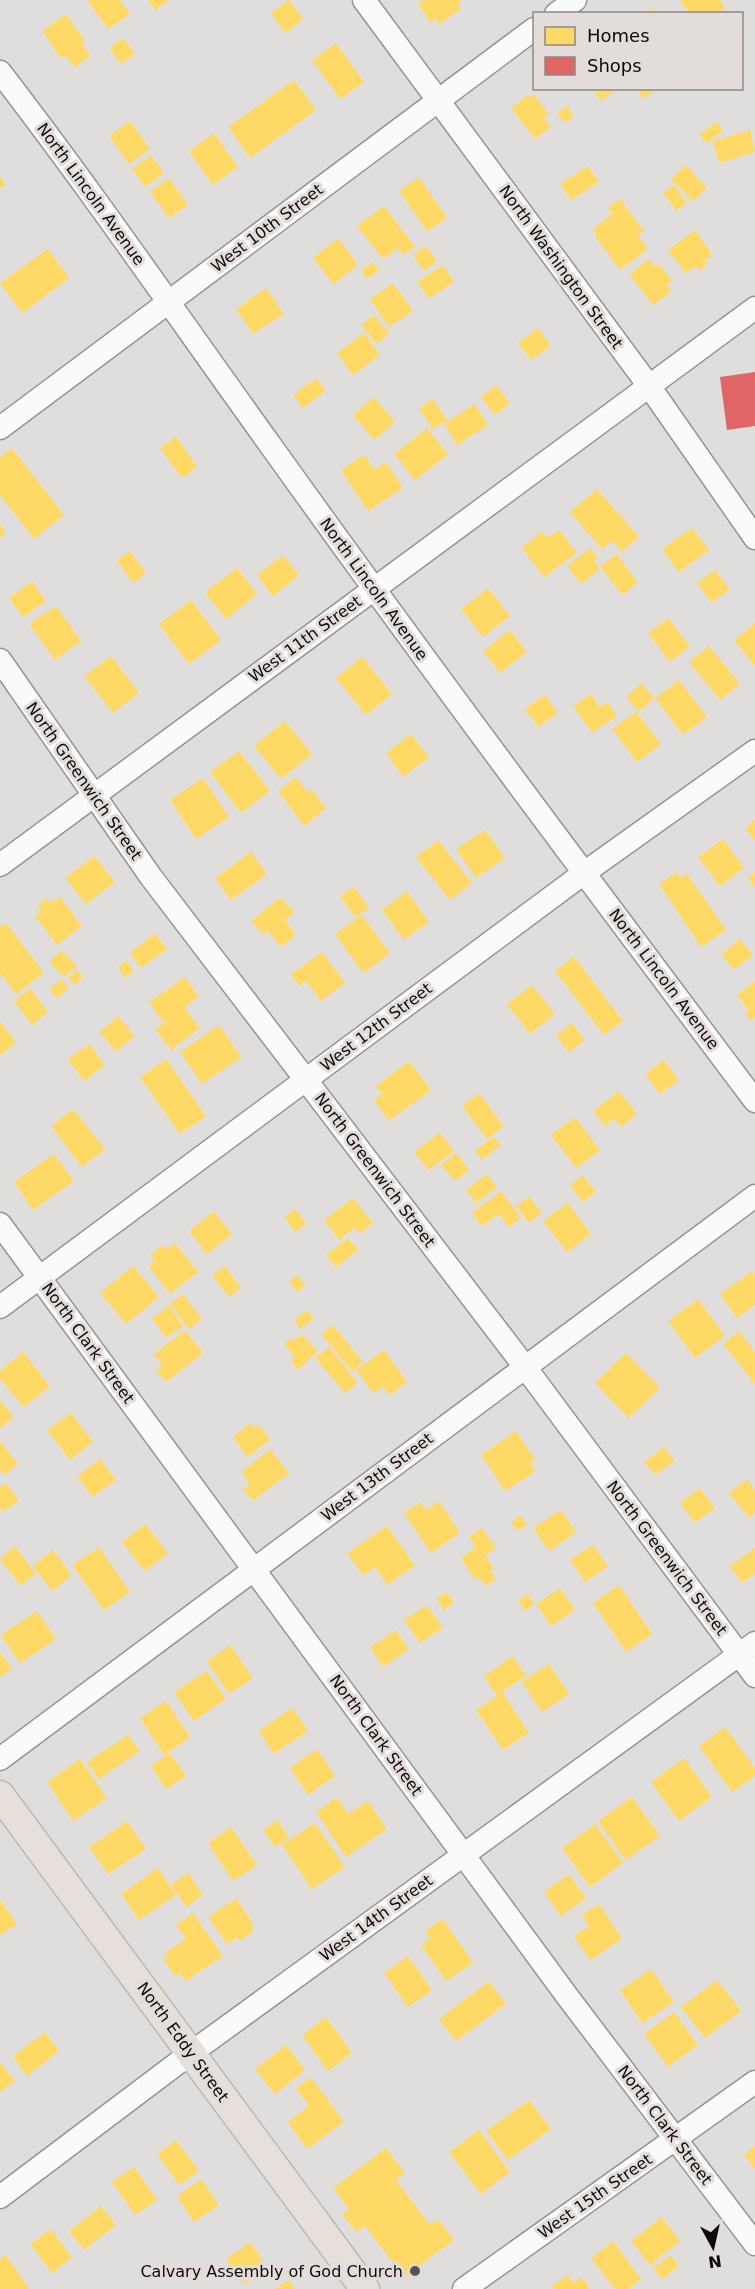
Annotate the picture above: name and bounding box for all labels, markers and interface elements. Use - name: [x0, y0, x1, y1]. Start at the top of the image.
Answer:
- legend: [533, 12, 743, 90]
- text: Homes: [587, 25, 650, 46]
- text: Shops: [587, 55, 642, 76]
- street label: North Lincoln Avenue: [33, 119, 149, 269]
- street label: West 10th Street: [207, 180, 327, 276]
- street label: North Washington Street: [495, 182, 627, 352]
- street label: North Lincoln Avenue: [316, 514, 432, 664]
- street label: West 11th Street: [245, 592, 365, 686]
- street label: North Greenwich Street: [22, 698, 146, 864]
- street label: North Lincoln Avenue: [605, 905, 723, 1053]
- street label: West 12th Street: [316, 979, 436, 1075]
- street label: North Greenwich Street: [311, 1089, 439, 1251]
- street label: North Clark Street: [38, 1279, 138, 1407]
- street label: West 13th Street: [317, 1429, 437, 1525]
- street label: North Greenwich Street: [603, 1477, 731, 1639]
- street label: North Clark Street: [326, 1671, 426, 1799]
- street label: West 14th Street: [316, 1871, 436, 1965]
- street label: North Eddy Street: [133, 1978, 233, 2106]
- street label: North Clark Street: [614, 2061, 716, 2189]
- street label: West 15th Street: [534, 2150, 656, 2242]
- north arrow: [683, 2217, 743, 2277]
- text: N: [707, 2251, 723, 2272]
- place label: Calvary Assembly of God Church: [140, 2262, 403, 2281]
- marker: Calvary Assembly of God Church: [408, 2264, 422, 2278]

